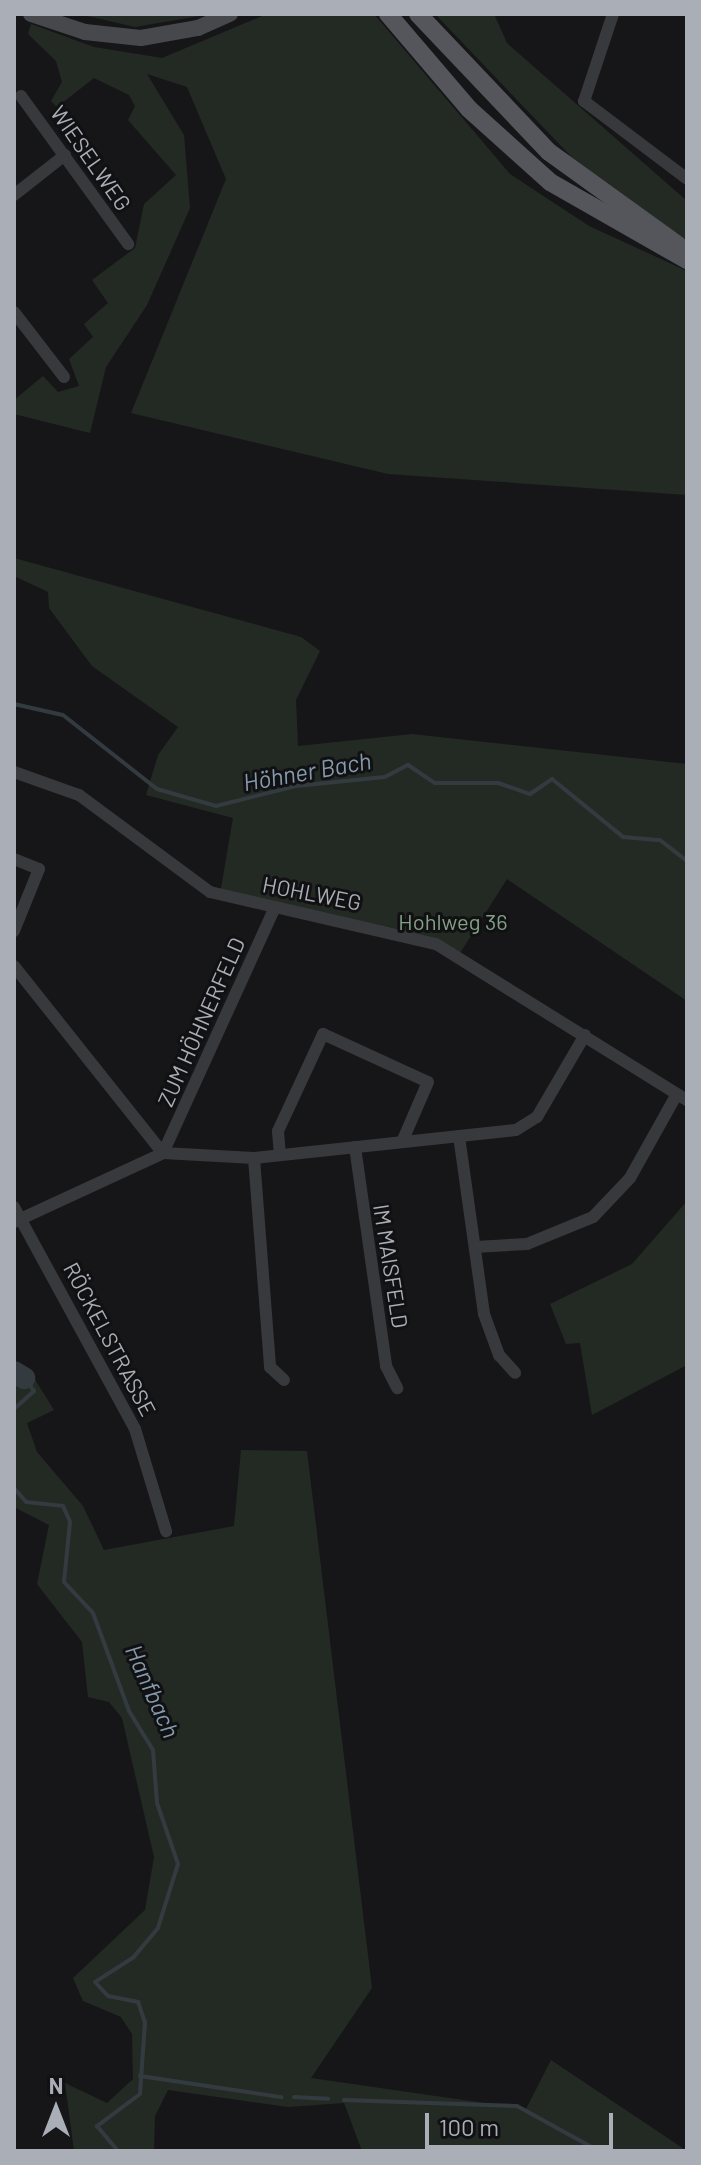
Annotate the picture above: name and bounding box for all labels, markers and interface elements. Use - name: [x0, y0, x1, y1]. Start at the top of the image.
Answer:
- street label: WIESELWEG: [45, 100, 137, 216]
- water label: Höhner Bach: [241, 746, 373, 796]
- street label: HOHLWEG: [260, 870, 364, 916]
- park label: Hohlweg 36: [398, 909, 508, 935]
- street label: ZUM HÖHNERFELD: [152, 933, 250, 1111]
- street label: IM MAISFELD: [368, 1202, 414, 1330]
- street label: RÖCKELSTRASSE: [58, 1258, 162, 1420]
- water label: Hanfbach: [120, 1640, 186, 1742]
- north arrow: [16, 2069, 96, 2149]
- text: N: [49, 2072, 63, 2098]
- scale bar: [429, 2097, 617, 2147]
- text: 100 m: [439, 2112, 499, 2141]

